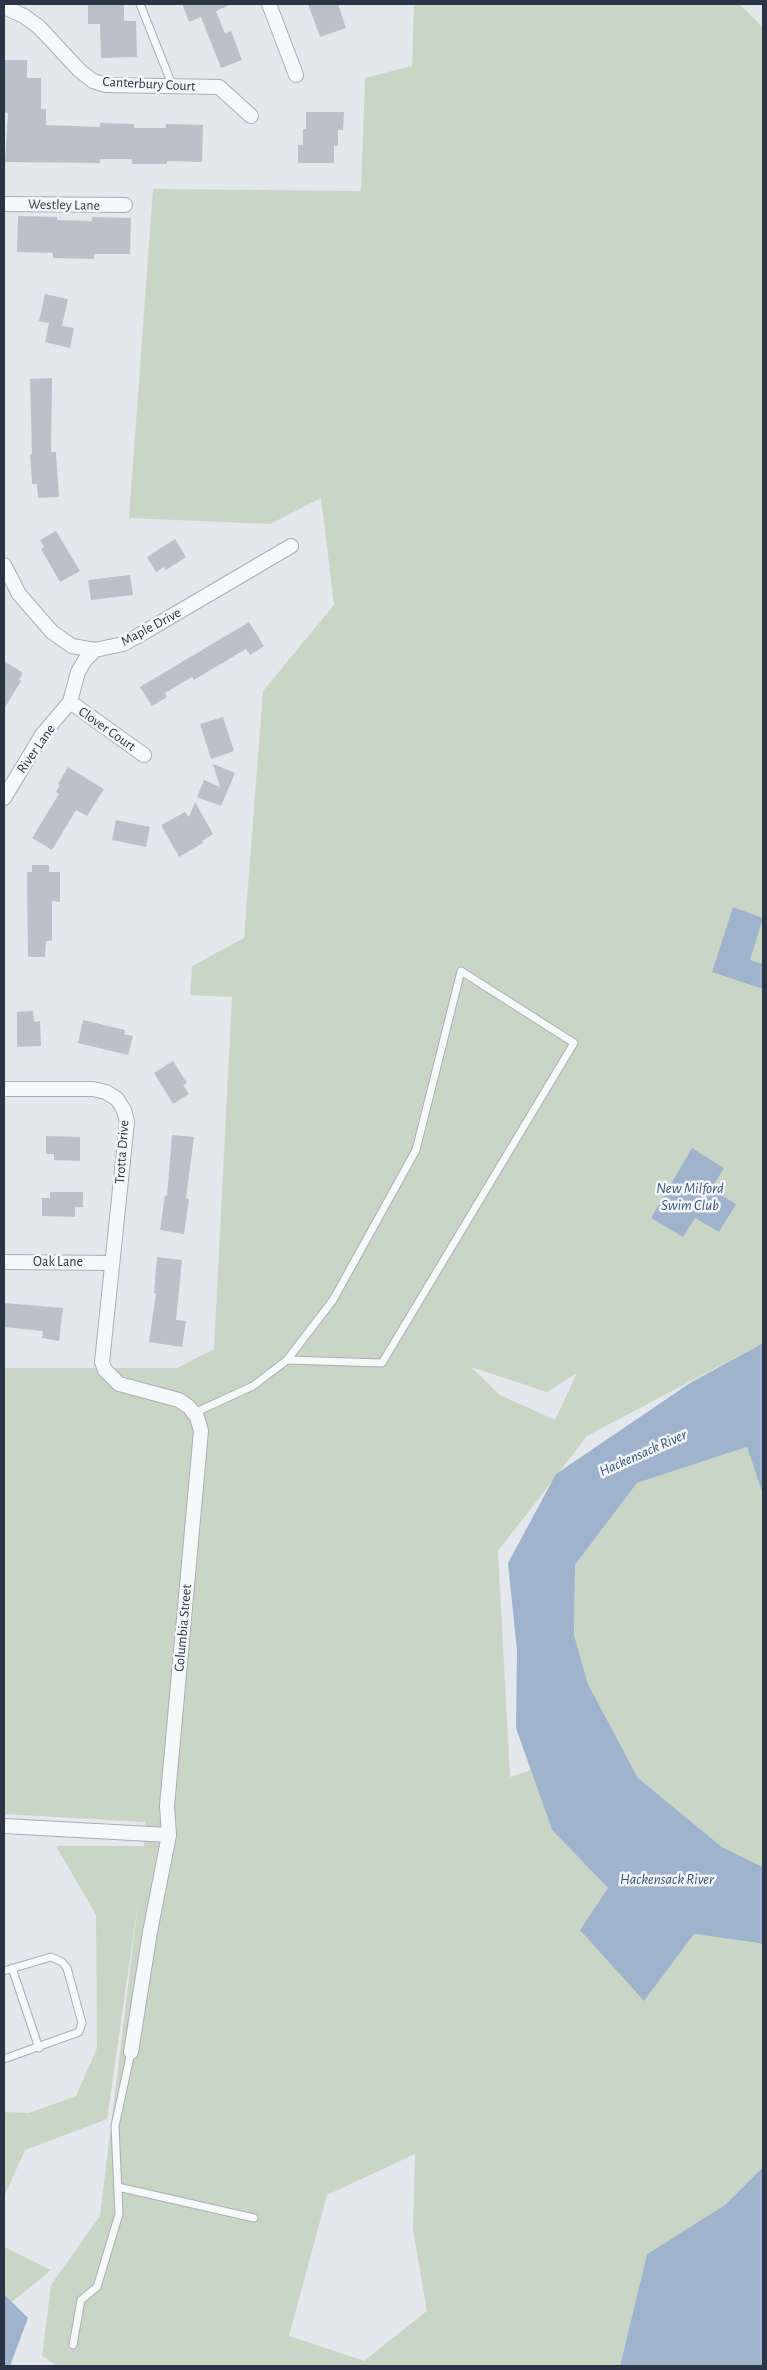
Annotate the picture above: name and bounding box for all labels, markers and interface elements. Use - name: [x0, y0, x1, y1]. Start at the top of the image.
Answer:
- street label: Canterbury Court: [102, 73, 196, 95]
- street label: Westley Lane: [28, 196, 100, 214]
- street label: Maple Drive: [118, 604, 184, 650]
- street label: Clover Court: [75, 703, 139, 755]
- street label: River Lane: [13, 721, 59, 777]
- street label: Trotta Drive: [111, 1119, 133, 1185]
- water label: New Milford Swim Club: [656, 1179, 724, 1214]
- street label: Oak Lane: [33, 1254, 83, 1270]
- water label: Hackensack River: [597, 1426, 689, 1480]
- street label: Columbia Street: [171, 1584, 195, 1672]
- water label: Hackensack River: [620, 1870, 714, 1888]

